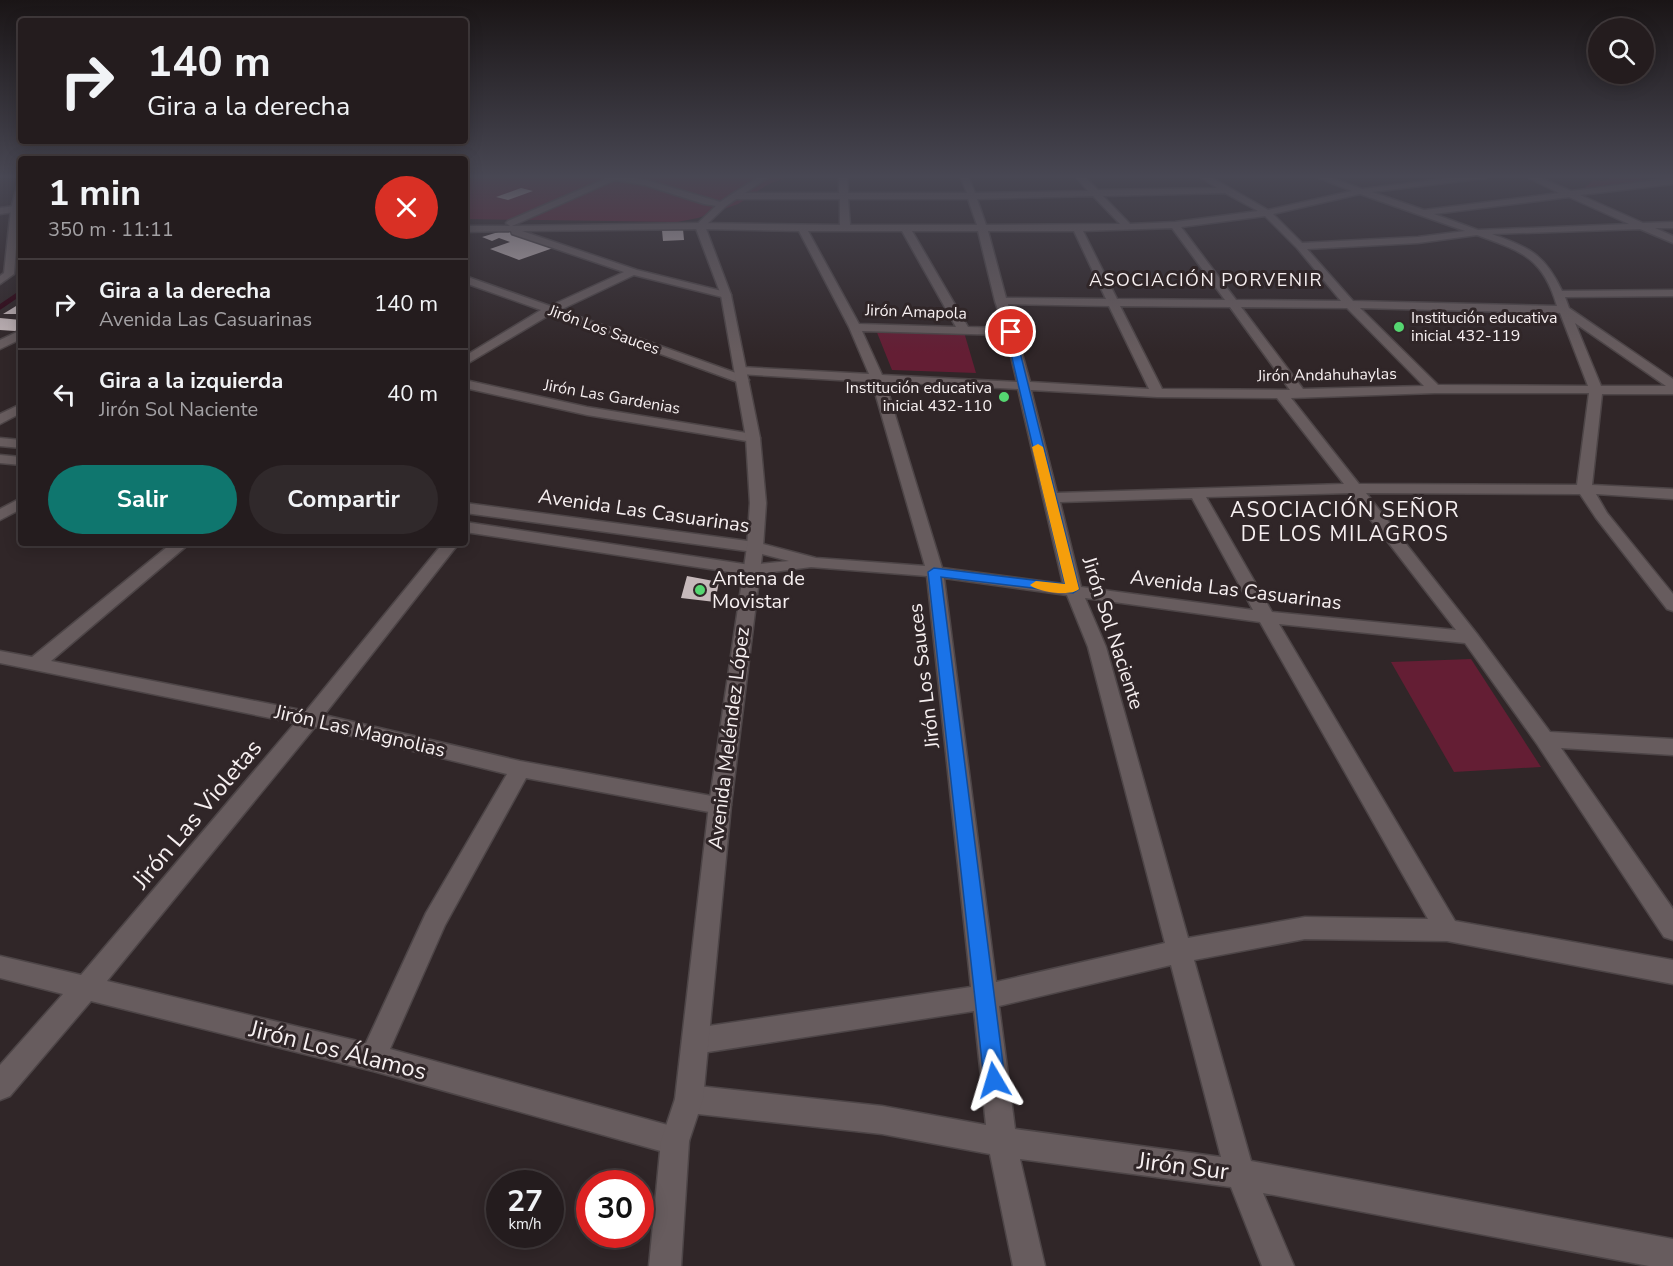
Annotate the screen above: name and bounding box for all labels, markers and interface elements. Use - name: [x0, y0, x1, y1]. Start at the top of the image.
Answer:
- map controls: [1588, 18, 1654, 84]
- button: search: [1588, 18, 1654, 84]
- text: 140 m: [147, 34, 271, 91]
- icon: right: [48, 42, 126, 120]
- text: Gira a la derecha: [147, 88, 350, 125]
- text: 1 min: [48, 169, 141, 218]
- button: close: [375, 176, 438, 239]
- text: 350 m · 11:11: [48, 216, 174, 243]
- district label: ASOCIACIÓN PORVENIR: [1089, 268, 1323, 292]
- text: Gira a la derecha: [99, 276, 271, 306]
- icon: right: [48, 288, 81, 321]
- text: 140 m: [374, 289, 438, 319]
- street label: Jirón Los Sauces: [544, 299, 663, 360]
- street label: Jirón Amapola: [864, 299, 967, 325]
- text: Avenida Las Casuarinas: [99, 306, 312, 333]
- pin: [985, 306, 1036, 357]
- place label: Institución educativa inicial 432-119: [1411, 307, 1557, 347]
- icon: arrive: [994, 315, 1027, 348]
- marker: Institución educativa inicial 432-119: [1392, 320, 1406, 334]
- street label: Jirón Andahuhaylas: [1256, 363, 1397, 387]
- text: Gira a la izquierda: [99, 366, 283, 396]
- street label: Jirón Las Gardenias: [541, 374, 682, 420]
- place label: Institución educativa inicial 432-110: [846, 377, 992, 417]
- icon: left: [48, 378, 81, 411]
- text: 40 m: [387, 379, 438, 409]
- marker: Institución educativa inicial 432-110: [997, 390, 1011, 404]
- text: Jirón Sol Naciente: [99, 396, 258, 423]
- button: Salir: [48, 465, 237, 534]
- button: Compartir: [249, 465, 438, 534]
- street label: Avenida Las Casuarinas: [537, 483, 751, 539]
- district label: ASOCIACIÓN SEÑOR DE LOS MILAGROS: [1230, 496, 1460, 548]
- street label: Jirón Sol Naciente: [1075, 552, 1150, 713]
- street label: Avenida Las Casuarinas: [1129, 564, 1343, 616]
- place label: Antena de Movistar: [712, 565, 805, 615]
- marker: Antena de Movistar: [693, 583, 707, 597]
- street label: Jirón Los Sauces: [902, 602, 946, 751]
- street label: Avenida Meléndez López: [702, 625, 756, 851]
- street label: Jirón Las Magnolias: [271, 698, 448, 764]
- street label: Jirón Las Violetas: [124, 732, 269, 896]
- street label: Jirón Los Álamos: [245, 1012, 430, 1087]
- position arrow: [962, 1048, 1026, 1112]
- street label: Jirón Sur: [1135, 1144, 1231, 1188]
- speed limit sign: 30: [576, 1170, 654, 1248]
- text: 27: [507, 1181, 543, 1222]
- text: km/h: [508, 1214, 542, 1234]

